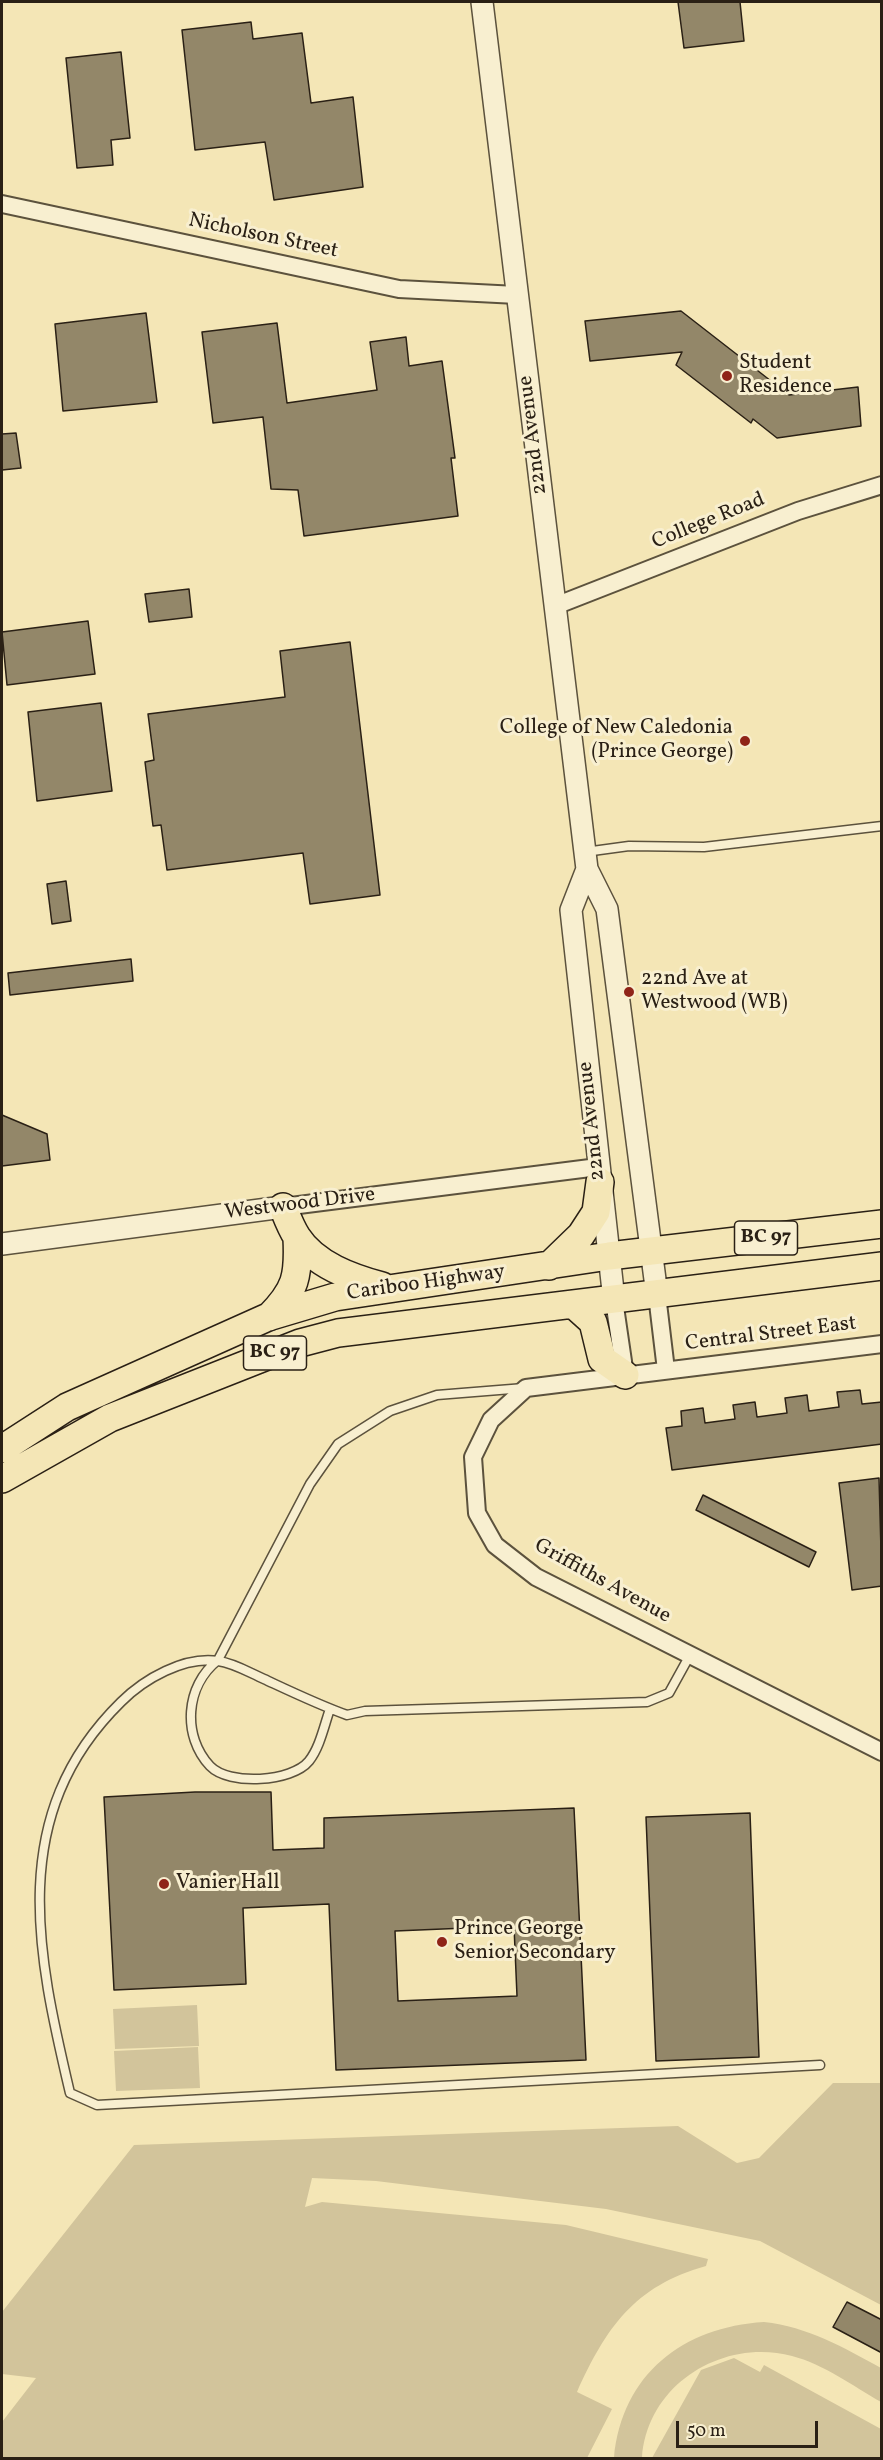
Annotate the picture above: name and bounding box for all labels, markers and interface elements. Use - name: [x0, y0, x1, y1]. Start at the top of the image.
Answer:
- street label: Nicholson Street: [186, 209, 340, 265]
- place label: Student Residence: [739, 351, 832, 401]
- marker: Student Residence: [720, 369, 734, 383]
- street label: 22nd Avenue: [514, 374, 554, 496]
- street label: College Road: [649, 488, 769, 556]
- place label: College of New Caledonia (Prince George): [500, 716, 733, 766]
- marker: College of New Caledonia (Prince George): [738, 734, 752, 748]
- place label: 22nd Ave at Westwood (WB): [641, 967, 787, 1017]
- marker: 22nd Ave at Westwood (WB): [622, 985, 636, 999]
- street label: 22nd Avenue: [574, 1060, 612, 1182]
- street label: Westwood Drive: [223, 1183, 377, 1227]
- road number: BC 97: [734, 1221, 798, 1255]
- street label: Cariboo Highway: [345, 1260, 507, 1308]
- street label: Central Street East: [684, 1312, 858, 1358]
- road number: BC 97: [244, 1336, 306, 1370]
- street label: Griffiths Avenue: [529, 1534, 675, 1630]
- place label: Vanier Hall: [176, 1871, 280, 1897]
- marker: Vanier Hall: [157, 1877, 171, 1891]
- place label: Prince George Senior Secondary: [454, 1917, 616, 1967]
- marker: Prince George Senior Secondary: [435, 1935, 449, 1949]
- scale bar: [679, 2409, 822, 2447]
- text: 50 m: [687, 2419, 726, 2444]

